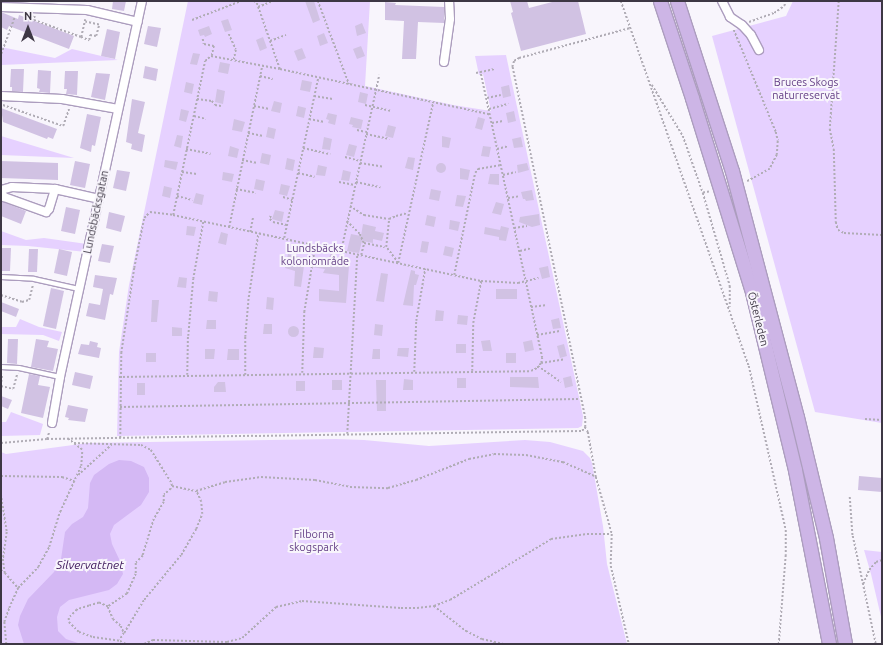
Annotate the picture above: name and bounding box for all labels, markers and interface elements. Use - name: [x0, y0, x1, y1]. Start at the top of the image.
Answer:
- north arrow: [8, 8, 48, 48]
- text: N: [24, 10, 32, 22]
- park label: Bruces Skogs naturreservat: [772, 76, 840, 102]
- street label: Lundsbäcksgatan: [81, 169, 111, 255]
- park label: Lundsbäcks koloniområde: [281, 242, 349, 268]
- street label: Österleden: [745, 290, 771, 348]
- park label: Filborna skogspark: [289, 528, 339, 554]
- water label: Silvervattnet: [56, 558, 124, 572]

